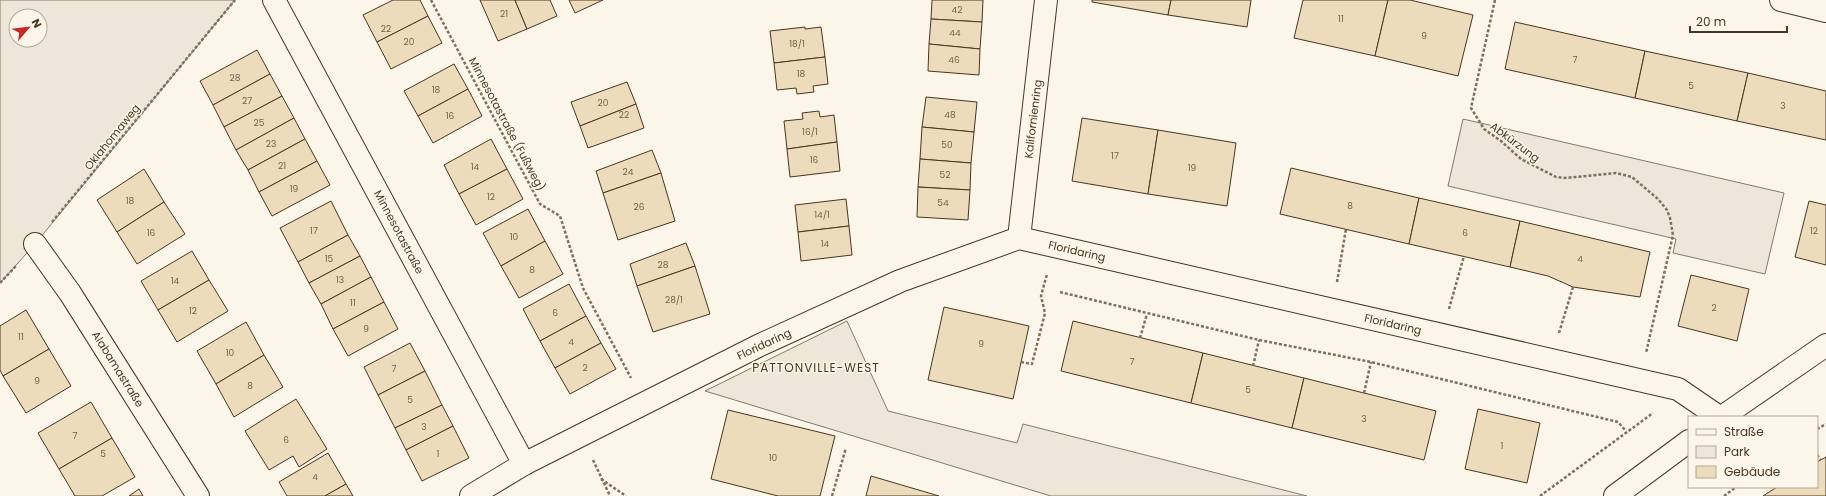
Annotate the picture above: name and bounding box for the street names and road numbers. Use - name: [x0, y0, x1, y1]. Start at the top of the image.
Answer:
- street label: Minnesotastraße (Fußweg): [465, 54, 549, 194]
- street label: Kalifornienring: [1020, 79, 1046, 159]
- street label: Oklahomaweg: [80, 101, 144, 173]
- street label: Abkürzung: [1487, 118, 1543, 166]
- street label: Minnesotastraße: [370, 187, 428, 277]
- street label: Floridaring: [1047, 237, 1107, 265]
- street label: Floridaring: [1363, 310, 1423, 338]
- street label: Floridaring: [734, 324, 794, 364]
- street label: Alabamastraße: [88, 328, 148, 410]

